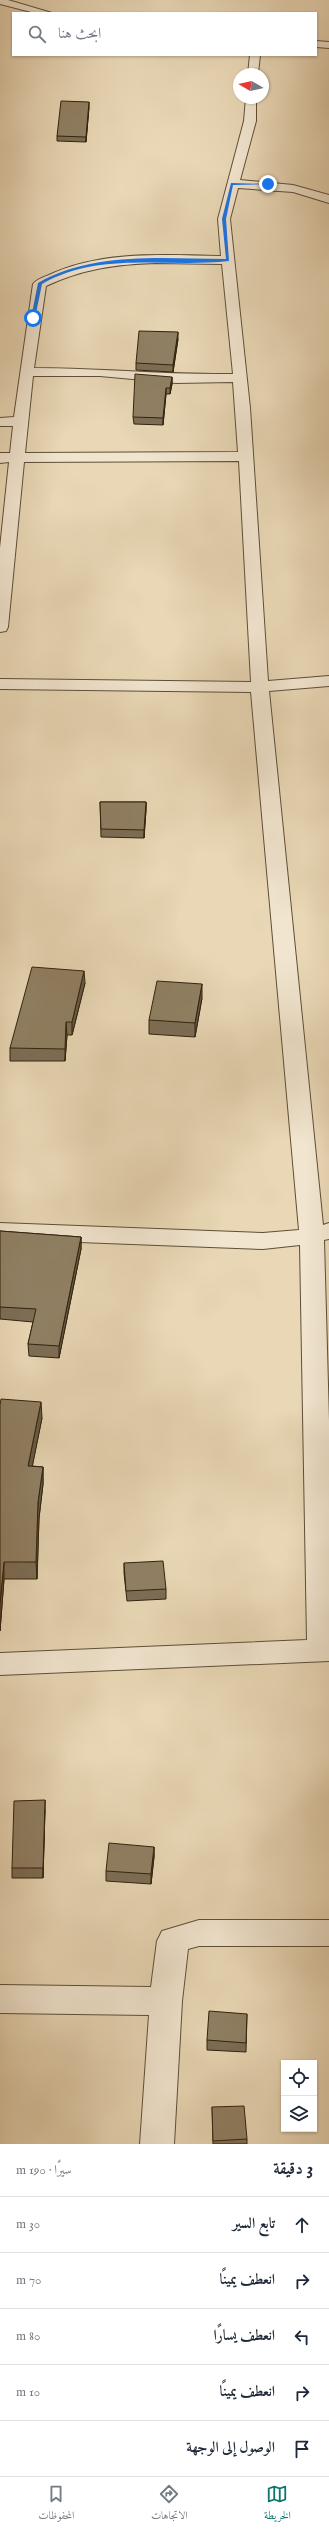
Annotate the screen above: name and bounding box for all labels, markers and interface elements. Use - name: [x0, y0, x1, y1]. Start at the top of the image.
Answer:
- search box: [12, 12, 317, 56]
- icon: search: [26, 23, 48, 45]
- text: ابحث هنا: [58, 24, 101, 43]
- north arrow: [233, 68, 269, 104]
- route end: [259, 175, 277, 193]
- route start: [24, 309, 42, 327]
- map controls: [281, 2060, 317, 2132]
- button: locate: [281, 2060, 317, 2096]
- button: layers: [281, 2096, 317, 2132]
- text: 3 دقيقة: [273, 2159, 313, 2180]
- text: سيرًا · 190 m: [16, 2162, 72, 2179]
- text: تابع السير: [233, 2214, 275, 2233]
- icon: ahead: [291, 2214, 313, 2236]
- text: 30 m: [16, 2216, 40, 2233]
- text: انعطف يمينًا: [219, 2270, 275, 2289]
- icon: right: [291, 2270, 313, 2292]
- text: 70 m: [16, 2272, 41, 2289]
- text: انعطف يسارًا: [213, 2326, 275, 2345]
- icon: left: [291, 2326, 313, 2348]
- text: 80 m: [16, 2328, 40, 2345]
- text: انعطف يمينًا: [219, 2382, 275, 2401]
- icon: right: [291, 2382, 313, 2404]
- text: 10 m: [16, 2384, 40, 2401]
- text: الوصول إلى الوجهة: [186, 2438, 275, 2457]
- icon: arrive: [291, 2438, 313, 2460]
- tab: المحفوظات: [38, 2483, 74, 2526]
- tab: الاتجاهات: [151, 2483, 188, 2526]
- tab: الخريطة: [264, 2483, 291, 2526]

